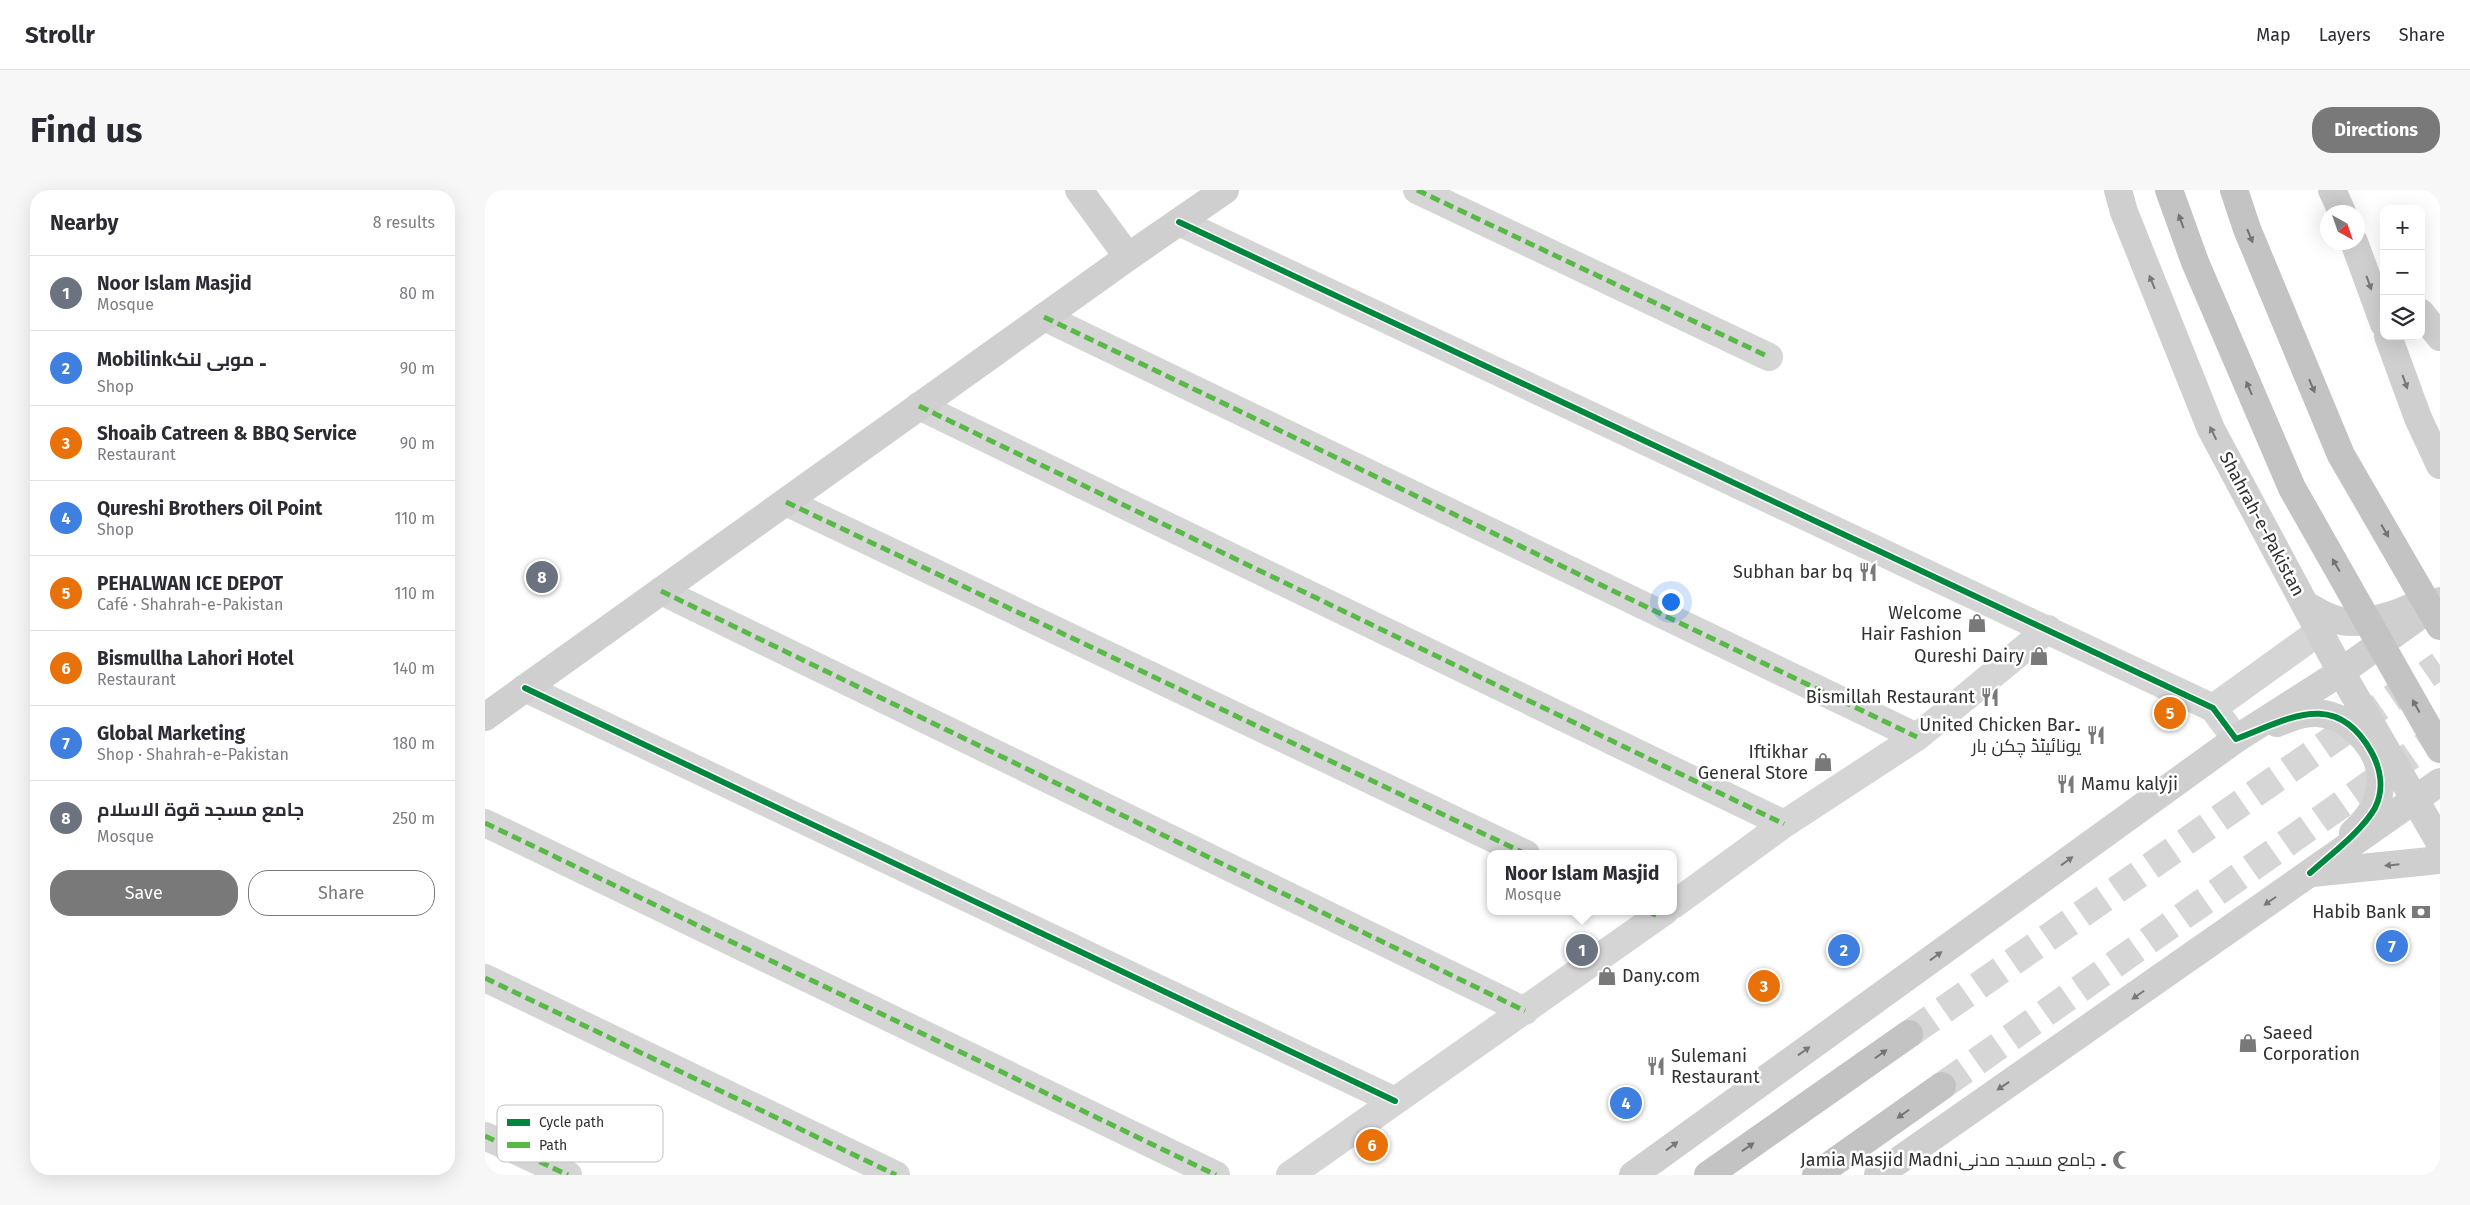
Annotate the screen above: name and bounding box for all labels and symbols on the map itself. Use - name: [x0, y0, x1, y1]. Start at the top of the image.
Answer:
- north arrow: [2320, 205, 2365, 250]
- one-way arrow: [2177, 214, 2184, 229]
- one-way arrow: [2246, 229, 2254, 244]
- one-way arrow: [2148, 274, 2156, 289]
- one-way arrow: [2366, 276, 2373, 291]
- one-way arrow: [2401, 375, 2409, 390]
- one-way arrow: [2309, 379, 2317, 393]
- one-way arrow: [2245, 381, 2253, 395]
- one-way arrow: [2209, 425, 2218, 440]
- street label: Shahrah-e-Pakistan: [2215, 448, 2309, 600]
- one-way arrow: [2381, 524, 2389, 538]
- one-way arrow: [2332, 557, 2340, 572]
- pin: 8: [526, 558, 558, 596]
- place label: Subhan bar bq: [1733, 561, 1853, 583]
- restaurant icon: Subhan bar bq: [1857, 561, 1879, 583]
- your location: [1658, 589, 1684, 615]
- place label: Welcome Hair Fashion: [1861, 602, 1962, 645]
- shop icon: Welcome Hair Fashion: [1966, 612, 1988, 634]
- place label: Qureshi Dairy: [1914, 645, 2024, 667]
- shop icon: Qureshi Dairy: [2028, 645, 2050, 667]
- place label: Bismillah Restaurant: [1806, 686, 1975, 708]
- restaurant icon: Bismillah Restaurant: [1979, 686, 2001, 708]
- pin: 5: [2154, 694, 2186, 732]
- one-way arrow: [2412, 699, 2420, 714]
- place label: United Chicken Bar۔ یونائیٹڈ چکن بار: [1919, 714, 2081, 758]
- restaurant icon: United Chicken Bar۔ یونائیٹڈ چکن بار: [2085, 724, 2107, 746]
- place label: Iftikhar General Store: [1698, 741, 1808, 784]
- shop icon: Iftikhar General Store: [1812, 751, 1834, 773]
- restaurant icon: Mamu kalyji: [2055, 773, 2077, 795]
- place label: Mamu kalyji: [2081, 773, 2178, 795]
- one-way arrow: [2061, 856, 2074, 866]
- one-way arrow: [2383, 861, 2399, 869]
- one-way arrow: [2264, 896, 2277, 906]
- place label: Habib Bank: [2312, 901, 2407, 923]
- bank icon: Habib Bank: [2410, 901, 2432, 923]
- pin: 7: [2376, 927, 2408, 965]
- pin: 1: [1566, 931, 1598, 969]
- pin: 2: [1828, 931, 1860, 969]
- one-way arrow: [1929, 951, 1943, 961]
- shop icon: Dany.com: [1596, 965, 1618, 987]
- place label: Dany.com: [1622, 965, 1700, 987]
- pin: 3: [1748, 967, 1780, 1005]
- one-way arrow: [2131, 990, 2144, 1000]
- place label: Saeed Corporation: [2263, 1022, 2360, 1065]
- shop icon: Saeed Corporation: [2237, 1032, 2259, 1054]
- place label: Sulemani Restaurant: [1671, 1045, 1760, 1088]
- one-way arrow: [1797, 1046, 1811, 1056]
- one-way arrow: [1875, 1049, 1888, 1059]
- restaurant icon: Sulemani Restaurant: [1645, 1055, 1667, 1077]
- one-way arrow: [1997, 1082, 2010, 1091]
- pin: 4: [1610, 1084, 1642, 1122]
- legend: [497, 1105, 663, 1162]
- one-way arrow: [1896, 1109, 1909, 1119]
- text: Cycle path: [539, 1114, 604, 1131]
- pin: 6: [1356, 1126, 1388, 1164]
- text: Path: [539, 1137, 567, 1154]
- one-way arrow: [1665, 1141, 1678, 1152]
- one-way arrow: [1742, 1142, 1755, 1152]
- place label: Jamia Masjid Madni۔ جامع مسجد مدنی: [1800, 1149, 2107, 1172]
- mosque icon: Jamia Masjid Madni۔ جامع مسجد مدنی: [2111, 1149, 2133, 1171]

